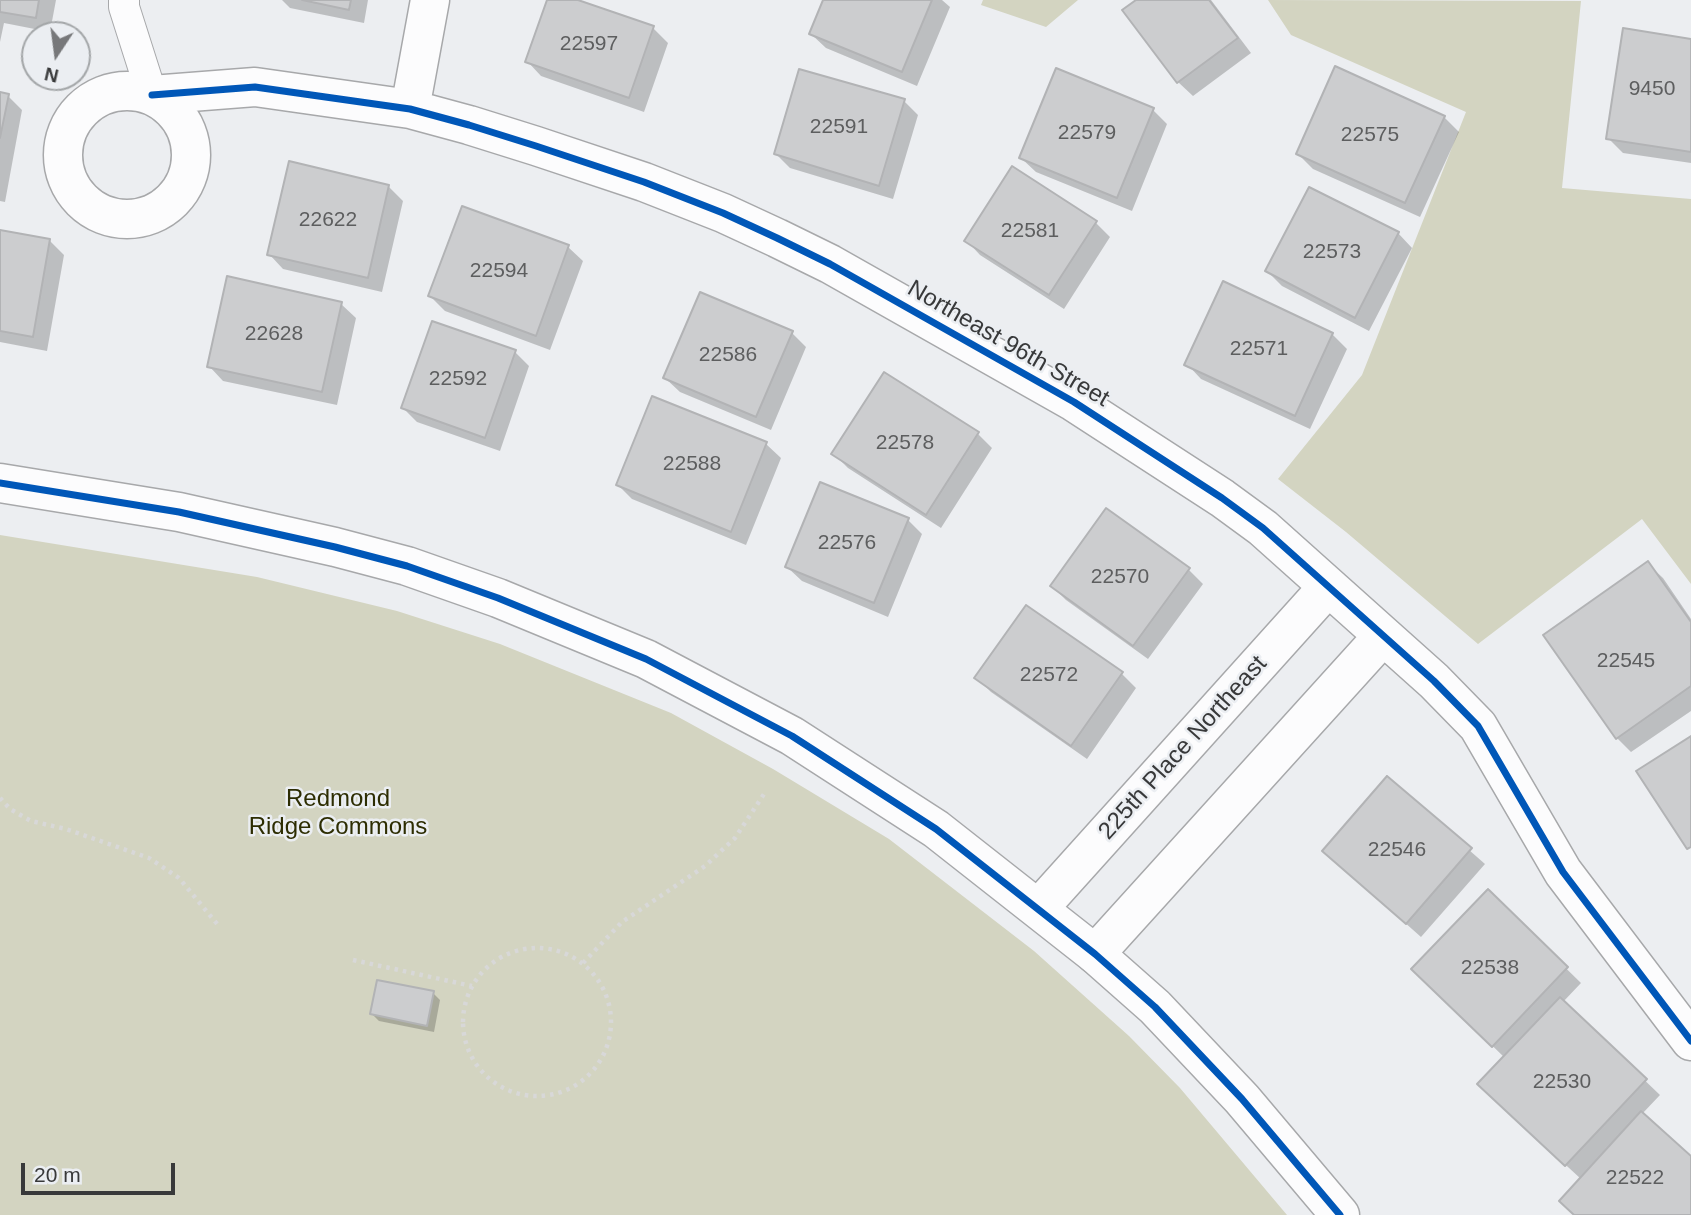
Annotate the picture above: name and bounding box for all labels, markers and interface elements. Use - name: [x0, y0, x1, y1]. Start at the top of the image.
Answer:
- north arrow: [21, 21, 91, 91]
- house number: 22597: [560, 31, 618, 57]
- text: N: [43, 63, 61, 87]
- house number: 9450: [1629, 76, 1675, 102]
- house number: 22591: [810, 114, 868, 140]
- house number: 22579: [1058, 120, 1116, 146]
- house number: 22575: [1341, 122, 1399, 148]
- house number: 22622: [299, 207, 357, 233]
- house number: 22581: [1001, 218, 1059, 244]
- house number: 22573: [1303, 239, 1361, 265]
- house number: 22594: [470, 258, 528, 284]
- street label: Northeast 96th Street: [902, 274, 1114, 414]
- house number: 22628: [245, 321, 303, 347]
- house number: 22571: [1230, 336, 1288, 362]
- house number: 22586: [699, 342, 757, 368]
- house number: 22592: [429, 366, 487, 392]
- house number: 22578: [876, 430, 934, 456]
- house number: 22588: [663, 451, 721, 477]
- house number: 22576: [818, 530, 876, 556]
- house number: 22570: [1091, 564, 1149, 590]
- house number: 22545: [1597, 648, 1655, 674]
- street label: 225th Place Northeast: [1093, 650, 1273, 846]
- house number: 22572: [1020, 662, 1078, 688]
- park label: Redmond Ridge Commons: [249, 785, 427, 841]
- house number: 22546: [1368, 837, 1426, 863]
- house number: 22538: [1461, 955, 1519, 981]
- house number: 22530: [1533, 1069, 1591, 1095]
- scale bar: [24, 1148, 178, 1192]
- text: 20 m: [34, 1163, 81, 1186]
- house number: 22522: [1606, 1165, 1664, 1191]

